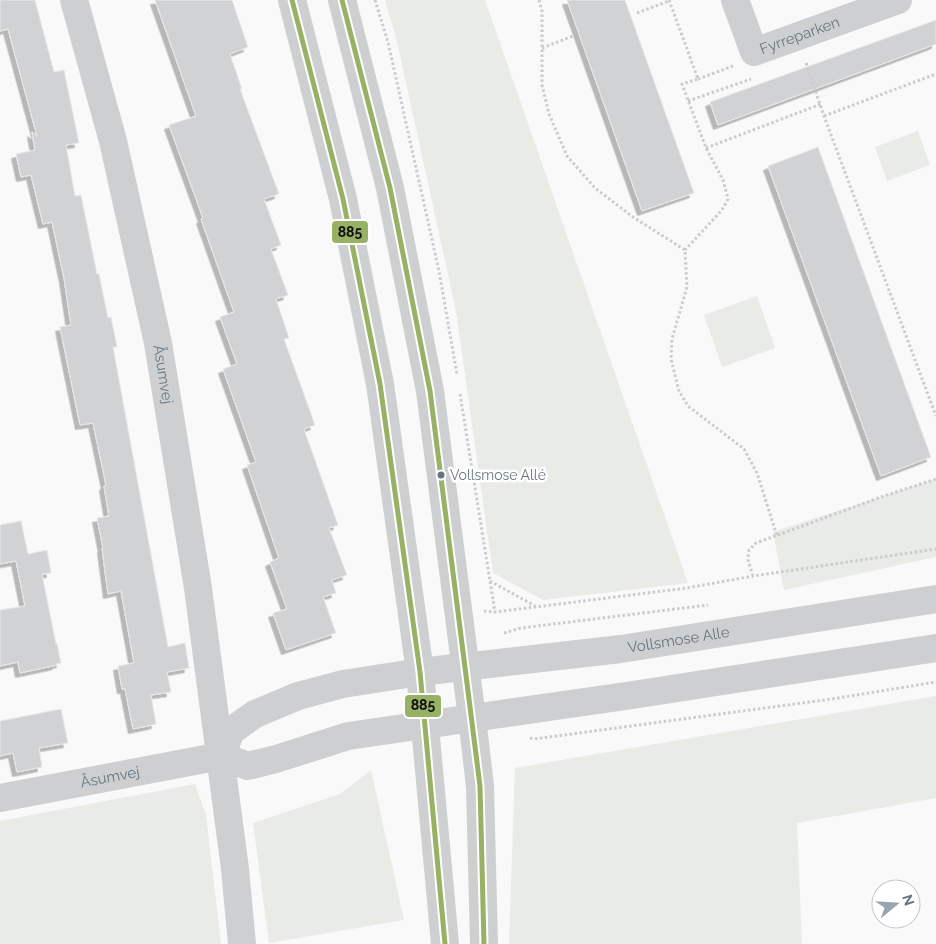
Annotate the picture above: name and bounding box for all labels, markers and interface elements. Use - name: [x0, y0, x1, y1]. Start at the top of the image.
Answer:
- street label: Fyrreparken: [757, 13, 842, 58]
- line badge: 885: [331, 220, 369, 244]
- text: 885: [338, 224, 363, 240]
- street label: Åsumvej: [149, 343, 177, 405]
- place label: Vollsmose Allé: [450, 467, 546, 483]
- marker: Vollsmose Allé: [436, 470, 446, 480]
- street label: Vollsmose Alle: [626, 623, 731, 657]
- line badge: 885: [404, 694, 442, 718]
- text: 885: [411, 697, 436, 713]
- street label: Åsumvej: [79, 763, 141, 792]
- north arrow: [871, 879, 921, 929]
- text: N: [899, 892, 918, 908]

